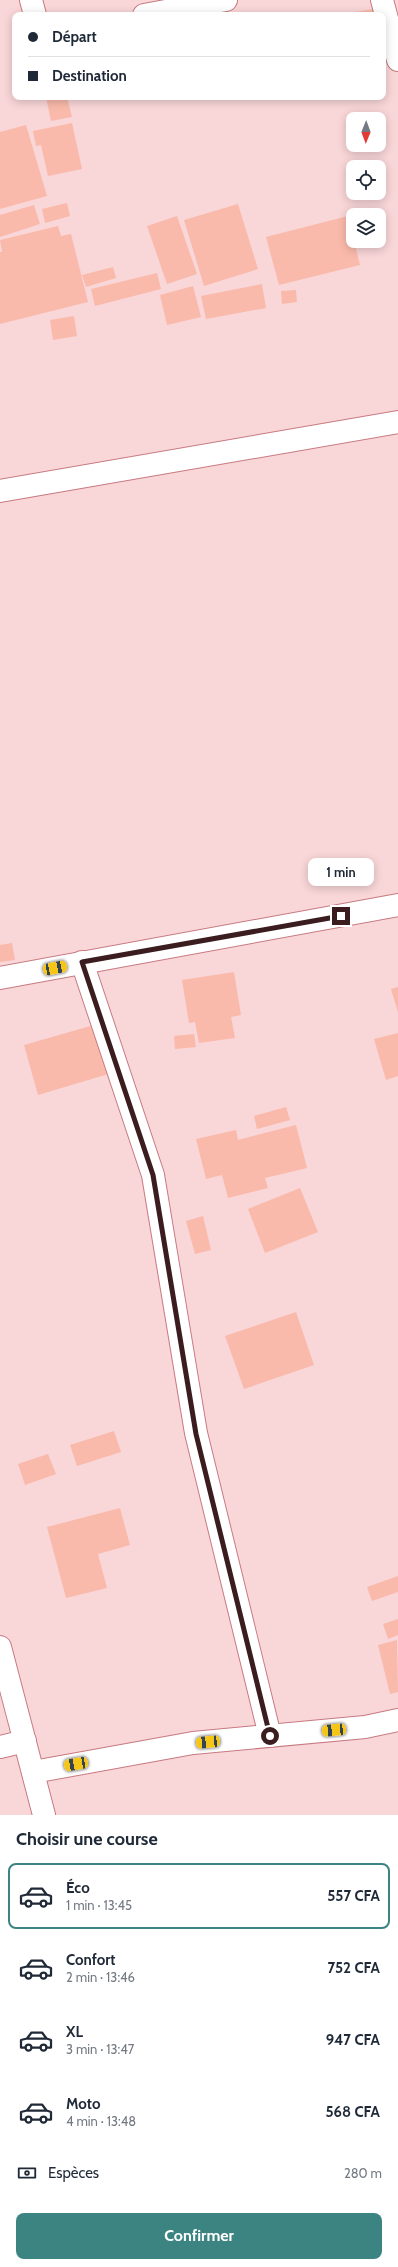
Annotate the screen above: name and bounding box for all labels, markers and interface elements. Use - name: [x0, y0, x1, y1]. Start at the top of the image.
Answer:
- text: Départ: [52, 28, 97, 46]
- text: Destination: [52, 67, 127, 85]
- north arrow: [346, 112, 386, 152]
- map controls: [346, 112, 386, 248]
- button: locate: [346, 160, 386, 200]
- button: layers: [346, 208, 386, 248]
- callout: 1 min: [308, 858, 374, 886]
- text: 1 min: [326, 864, 356, 880]
- route end: [332, 907, 350, 925]
- car: [42, 960, 68, 976]
- car: [322, 1723, 346, 1737]
- route start: [261, 1727, 279, 1745]
- car: [196, 1735, 220, 1749]
- car: [63, 1756, 89, 1772]
- text: Choisir une course: [16, 1828, 158, 1850]
- icon: car: [18, 1878, 54, 1914]
- text: Éco: [66, 1879, 90, 1897]
- text: 557 CFA: [327, 1887, 380, 1905]
- text: 1 min · 13:45: [66, 1897, 132, 1913]
- icon: car: [18, 1950, 54, 1986]
- text: Confort: [66, 1951, 115, 1969]
- text: 752 CFA: [327, 1959, 380, 1977]
- text: 2 min · 13:46: [66, 1969, 135, 1985]
- icon: car: [18, 2022, 54, 2058]
- text: XL: [66, 2023, 83, 2041]
- text: 947 CFA: [326, 2031, 380, 2049]
- text: 3 min · 13:47: [66, 2041, 134, 2057]
- icon: car: [18, 2094, 54, 2130]
- text: Moto: [66, 2095, 100, 2113]
- text: 568 CFA: [325, 2103, 380, 2121]
- text: 4 min · 13:48: [66, 2113, 136, 2129]
- icon: cash: [16, 2162, 38, 2184]
- text: Espèces: [48, 2164, 99, 2182]
- text: 280 m: [344, 2165, 382, 2181]
- button: Confirmer: [16, 2213, 382, 2259]

